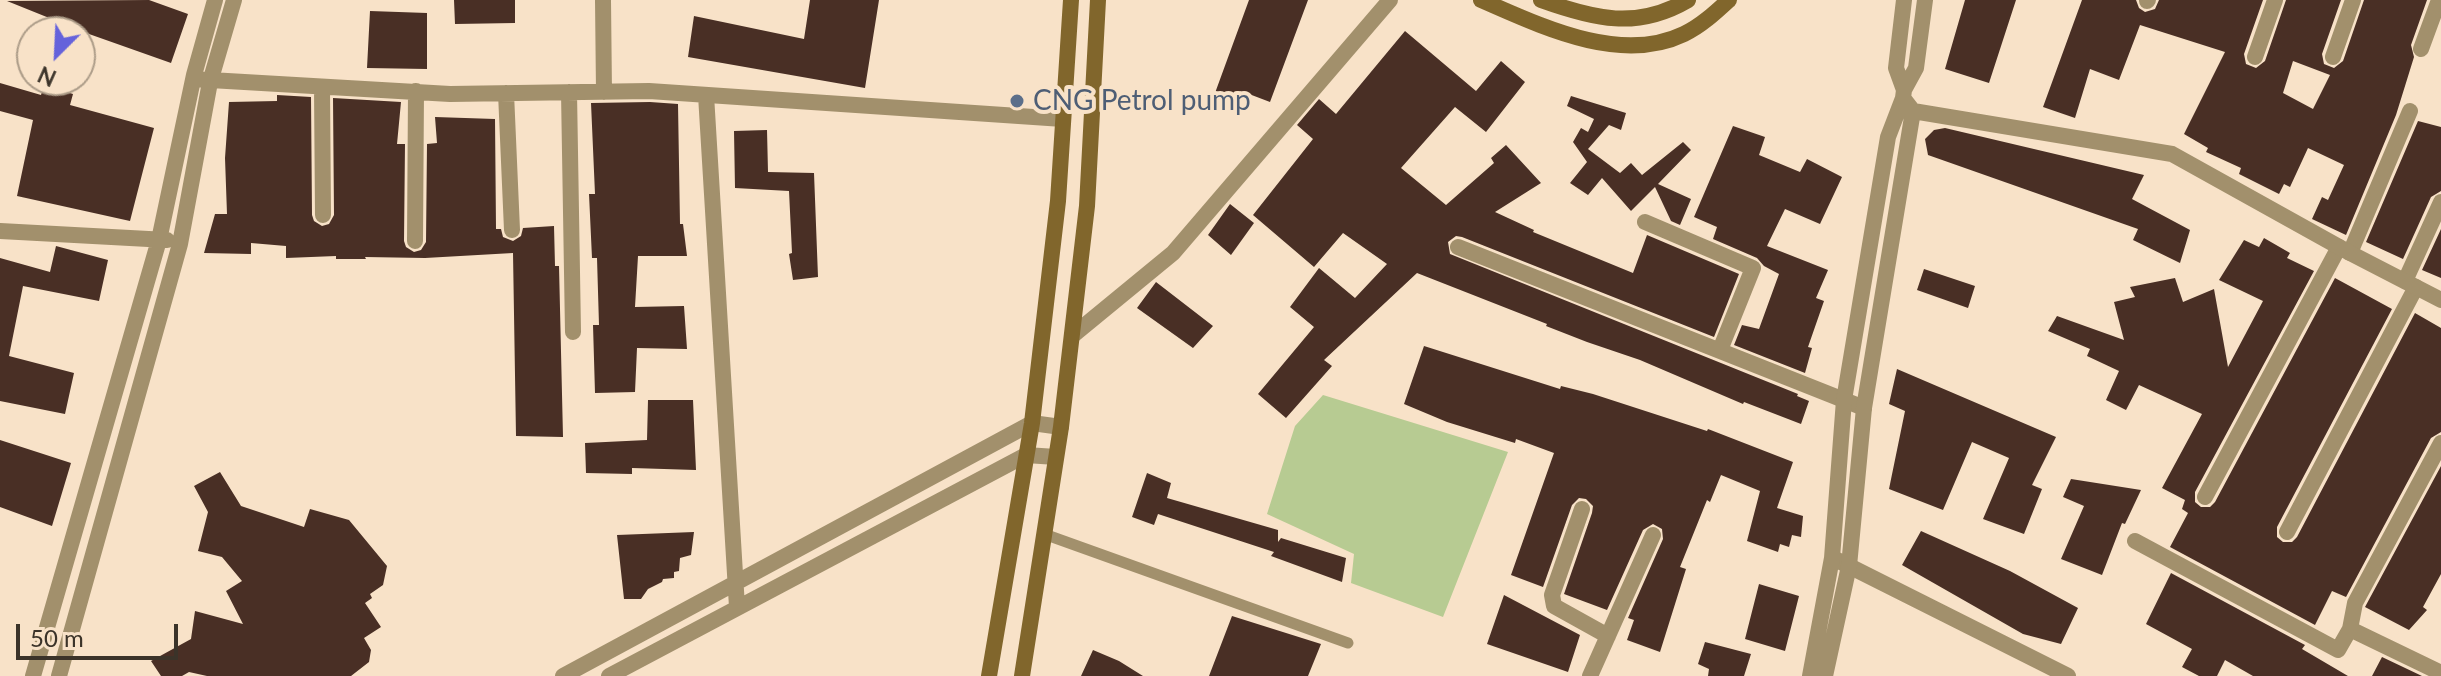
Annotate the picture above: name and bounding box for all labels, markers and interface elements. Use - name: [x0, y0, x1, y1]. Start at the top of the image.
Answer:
- north arrow: [16, 16, 96, 96]
- text: N: [34, 61, 60, 92]
- place label: CNG Petrol pump: [1033, 84, 1251, 118]
- marker: CNG Petrol pump: [1008, 92, 1026, 110]
- scale bar: [20, 608, 182, 658]
- text: 50 m: [30, 623, 84, 652]

